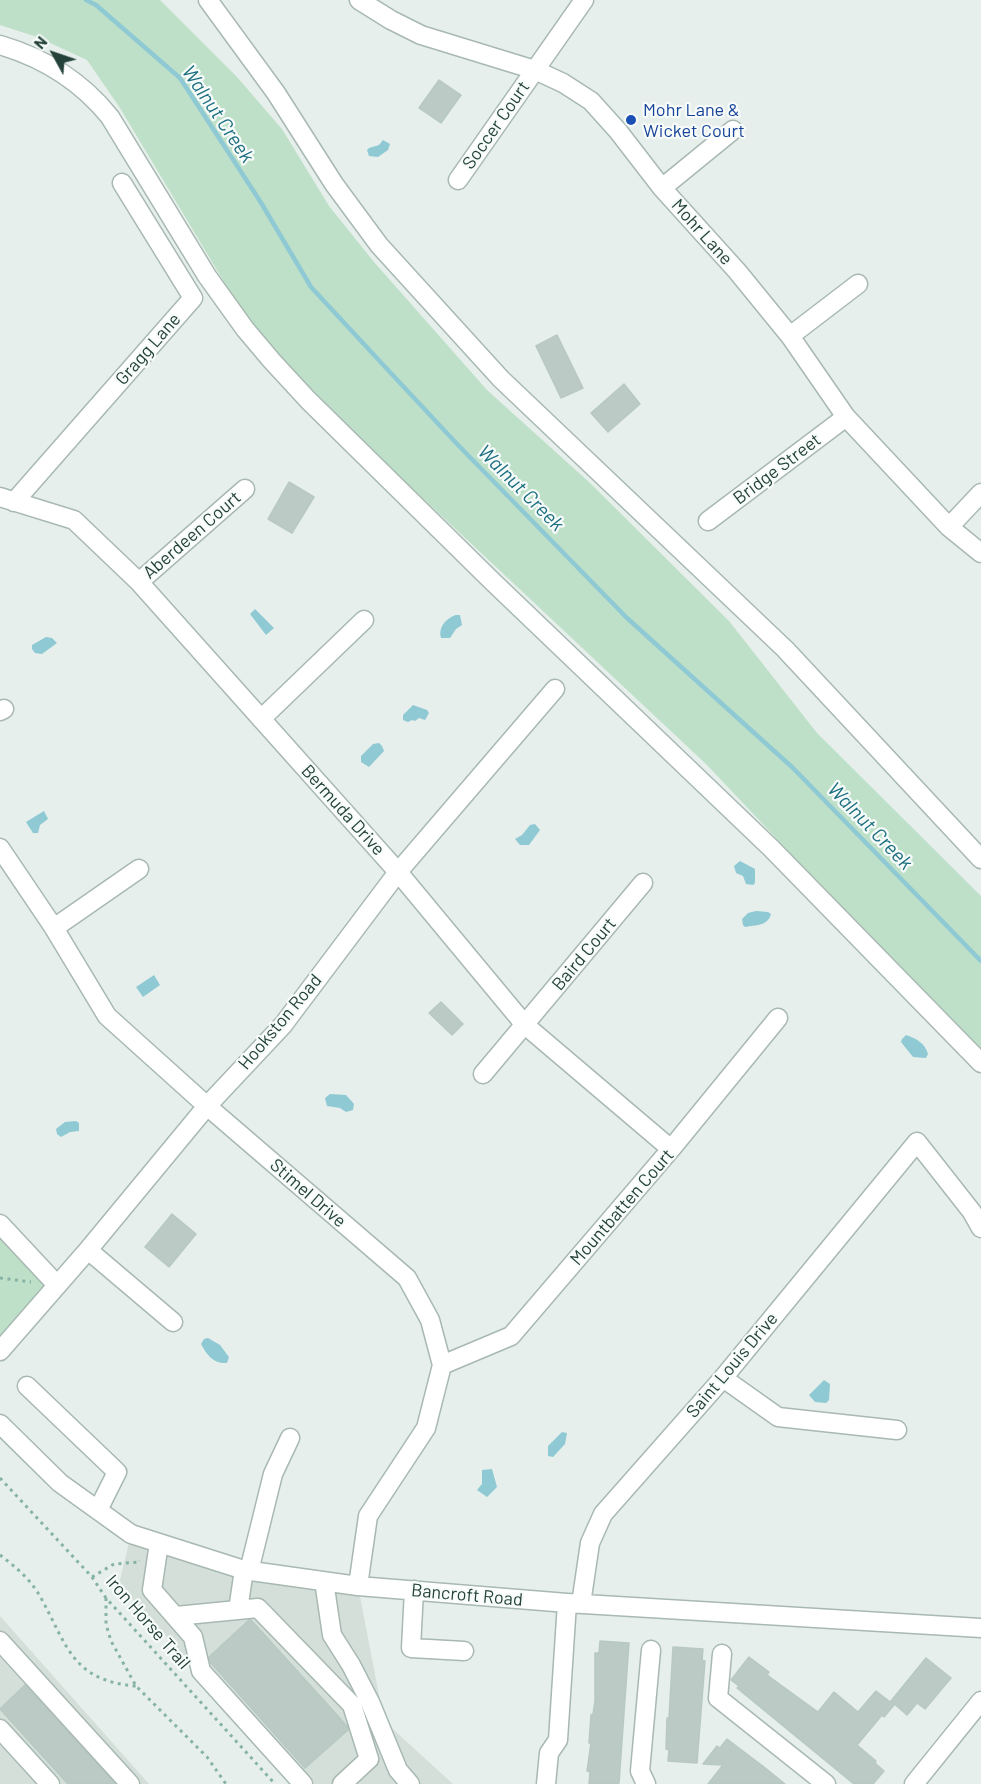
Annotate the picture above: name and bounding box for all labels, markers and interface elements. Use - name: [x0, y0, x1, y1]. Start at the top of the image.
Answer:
- north arrow: [24, 24, 84, 84]
- text: N: [29, 32, 51, 52]
- water label: Walnut Creek: [177, 61, 259, 167]
- street label: Soccer Court: [458, 77, 534, 173]
- place label: Mohr Lane & Wicket Court: [643, 99, 745, 142]
- marker: Mohr Lane & Wicket Court: [624, 113, 638, 127]
- street label: Mohr Lane: [667, 195, 737, 269]
- street label: Gragg Lane: [111, 309, 185, 389]
- street label: Bridge Street: [729, 429, 825, 509]
- water label: Walnut Creek: [473, 440, 569, 536]
- street label: Aberdeen Court: [139, 487, 245, 583]
- street label: Bermuda Drive: [297, 760, 389, 860]
- water label: Walnut Creek: [822, 777, 918, 875]
- street label: Baird Court: [547, 913, 621, 995]
- street label: Hookston Road: [234, 970, 326, 1074]
- street label: Mountbatten Court: [566, 1144, 678, 1270]
- street label: Stimel Drive: [265, 1154, 351, 1232]
- street label: Saint Louis Drive: [682, 1308, 782, 1422]
- street label: Iron Horse Trail: [101, 1570, 195, 1674]
- street label: Bancroft Road: [410, 1579, 524, 1611]

